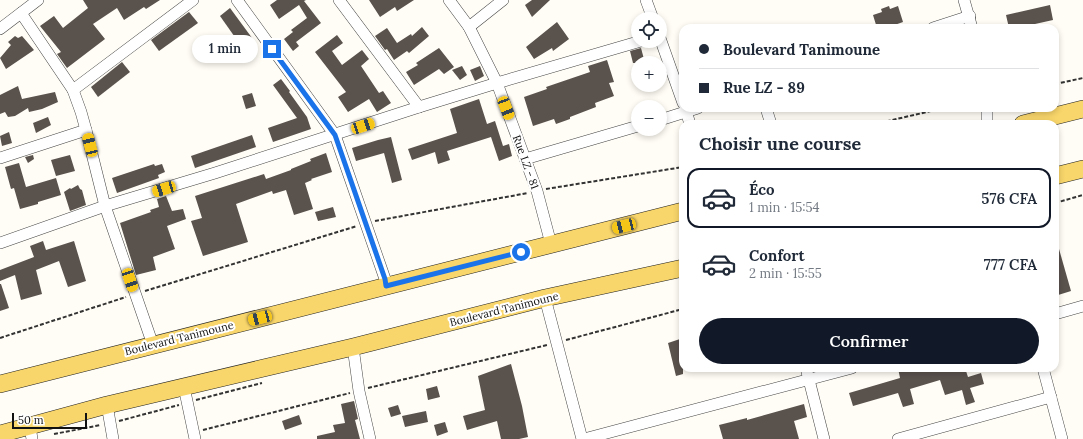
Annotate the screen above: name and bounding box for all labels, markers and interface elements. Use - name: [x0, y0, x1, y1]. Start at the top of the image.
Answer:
- map controls: [631, 12, 667, 136]
- button: locate: [631, 12, 667, 48]
- callout: 1 min: [192, 35, 258, 63]
- text: 1 min: [209, 40, 241, 57]
- route end: [263, 40, 281, 58]
- text: Boulevard Tanimoune: [723, 40, 880, 59]
- button: +: [631, 56, 667, 92]
- text: Rue LZ - 89: [723, 78, 805, 97]
- car: [496, 95, 516, 121]
- button: −: [631, 100, 667, 136]
- car: [350, 117, 376, 135]
- car: [81, 132, 99, 158]
- text: Choisir une course: [699, 132, 861, 155]
- street label: Rue LZ - 81: [510, 133, 542, 191]
- car: [151, 180, 177, 198]
- icon: car: [701, 180, 737, 216]
- text: Éco: [749, 180, 775, 199]
- text: 576 CFA: [981, 189, 1037, 208]
- text: 1 min · 15:54: [749, 199, 820, 216]
- car: [611, 217, 637, 235]
- route start: [512, 243, 530, 261]
- icon: car: [701, 246, 737, 282]
- text: Confort: [749, 246, 805, 265]
- text: 777 CFA: [984, 255, 1037, 274]
- text: 2 min · 15:55: [749, 265, 822, 282]
- car: [120, 267, 140, 293]
- street label: Boulevard Tanimoune: [448, 289, 560, 329]
- car: [247, 309, 273, 327]
- street label: Boulevard Tanimoune: [123, 318, 235, 358]
- button: Confirmer: [699, 318, 1039, 364]
- scale bar: [12, 411, 87, 430]
- text: 50 m: [18, 413, 44, 427]

